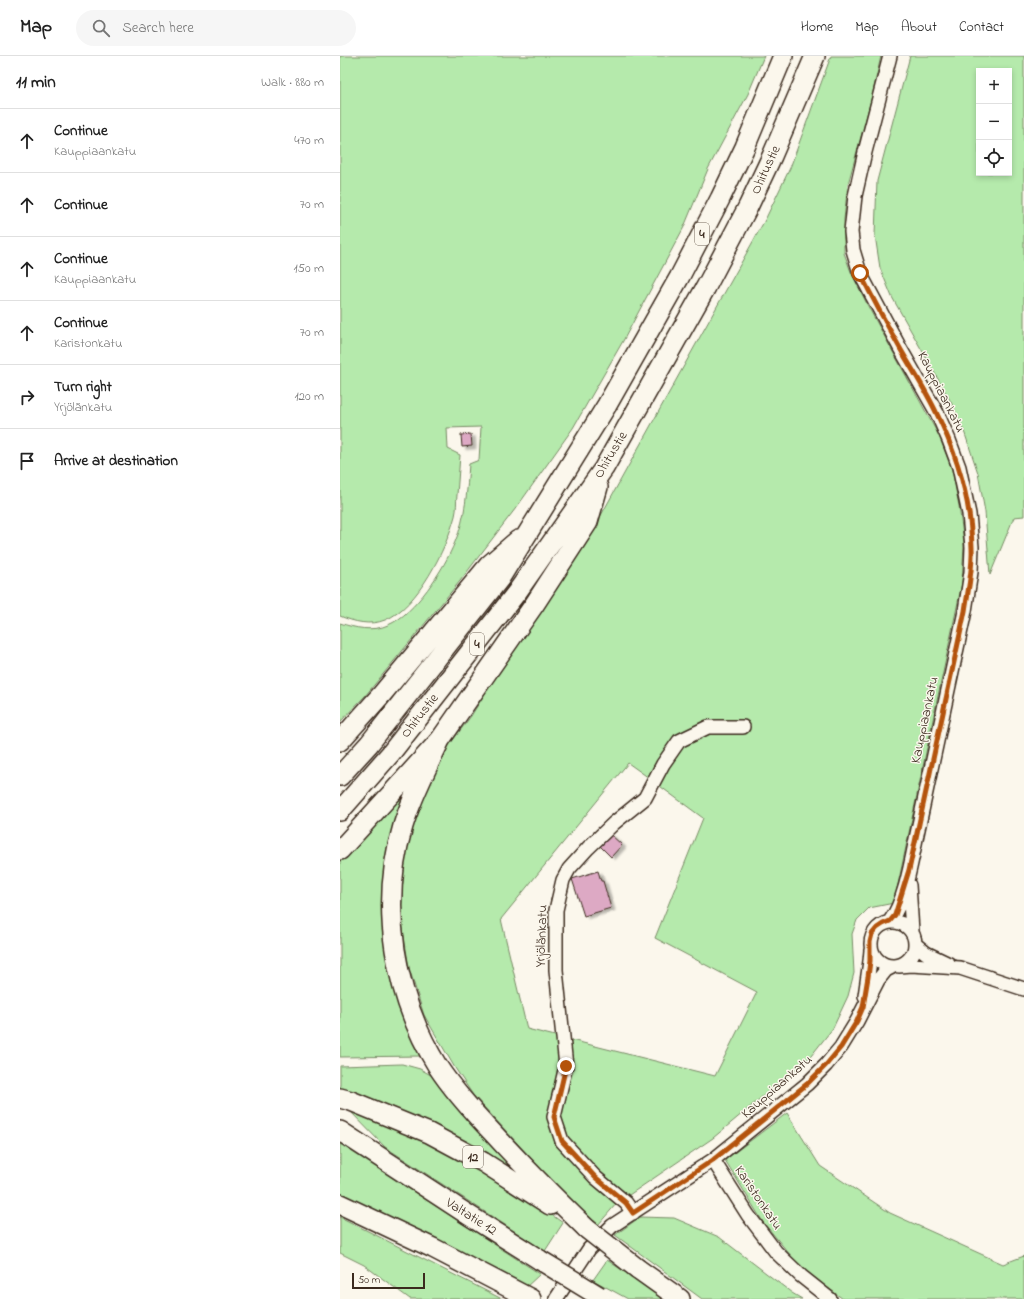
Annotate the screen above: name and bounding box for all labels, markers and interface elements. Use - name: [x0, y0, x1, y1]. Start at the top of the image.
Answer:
- search box: [76, 10, 356, 46]
- text: Map: [20, 14, 52, 41]
- icon: search: [90, 17, 112, 39]
- text: Search here: [122, 17, 194, 39]
- text: Home: [801, 17, 833, 38]
- text: Map: [855, 17, 879, 38]
- text: About: [901, 17, 937, 38]
- text: Contact: [959, 17, 1004, 38]
- map controls: [976, 68, 1012, 176]
- button: +: [976, 68, 1012, 104]
- text: 11 min: [16, 70, 56, 95]
- text: Walk · 880 m: [261, 73, 324, 92]
- button: −: [976, 104, 1012, 140]
- text: Continue: [54, 120, 108, 142]
- icon: ahead: [16, 130, 38, 152]
- text: 470 m: [294, 131, 324, 150]
- button: locate: [976, 140, 1012, 176]
- street label: Ohitustie: [746, 141, 787, 198]
- text: Kauppiaankatu: [54, 142, 136, 161]
- icon: ahead: [16, 194, 38, 216]
- text: Continue: [54, 194, 108, 216]
- text: 70 m: [300, 195, 324, 214]
- road number: 4: [695, 223, 709, 245]
- text: Continue: [54, 248, 108, 270]
- icon: ahead: [16, 258, 38, 280]
- text: 150 m: [293, 259, 324, 278]
- route start: [851, 264, 869, 282]
- text: Kauppiaankatu: [54, 270, 136, 289]
- text: Continue: [54, 312, 108, 334]
- icon: ahead: [16, 322, 38, 344]
- text: 70 m: [300, 323, 324, 342]
- text: Karistonkatu: [54, 334, 122, 353]
- street label: Kauppiaankatu: [912, 348, 970, 436]
- text: Turn right: [54, 376, 112, 398]
- icon: right: [16, 386, 38, 408]
- text: 120 m: [294, 387, 324, 406]
- text: Yrjölänkatu: [54, 398, 112, 417]
- street label: Ohitustie: [589, 427, 634, 483]
- icon: arrive: [16, 450, 38, 472]
- text: Arrive at destination: [54, 450, 178, 472]
- road number: 4: [470, 633, 484, 655]
- street label: Kauppiaankatu: [906, 675, 944, 765]
- street label: Ohitustie: [396, 689, 445, 743]
- street label: Yrjölänkatu: [530, 904, 554, 968]
- street label: Kauppiaankatu: [737, 1050, 817, 1124]
- route end: [557, 1057, 575, 1075]
- road number: 12: [463, 1146, 483, 1168]
- street label: Karistonkatu: [729, 1162, 787, 1234]
- street label: Valtatie 12: [440, 1192, 501, 1241]
- scale bar: [352, 1271, 425, 1290]
- text: 50 m: [358, 1272, 380, 1288]

